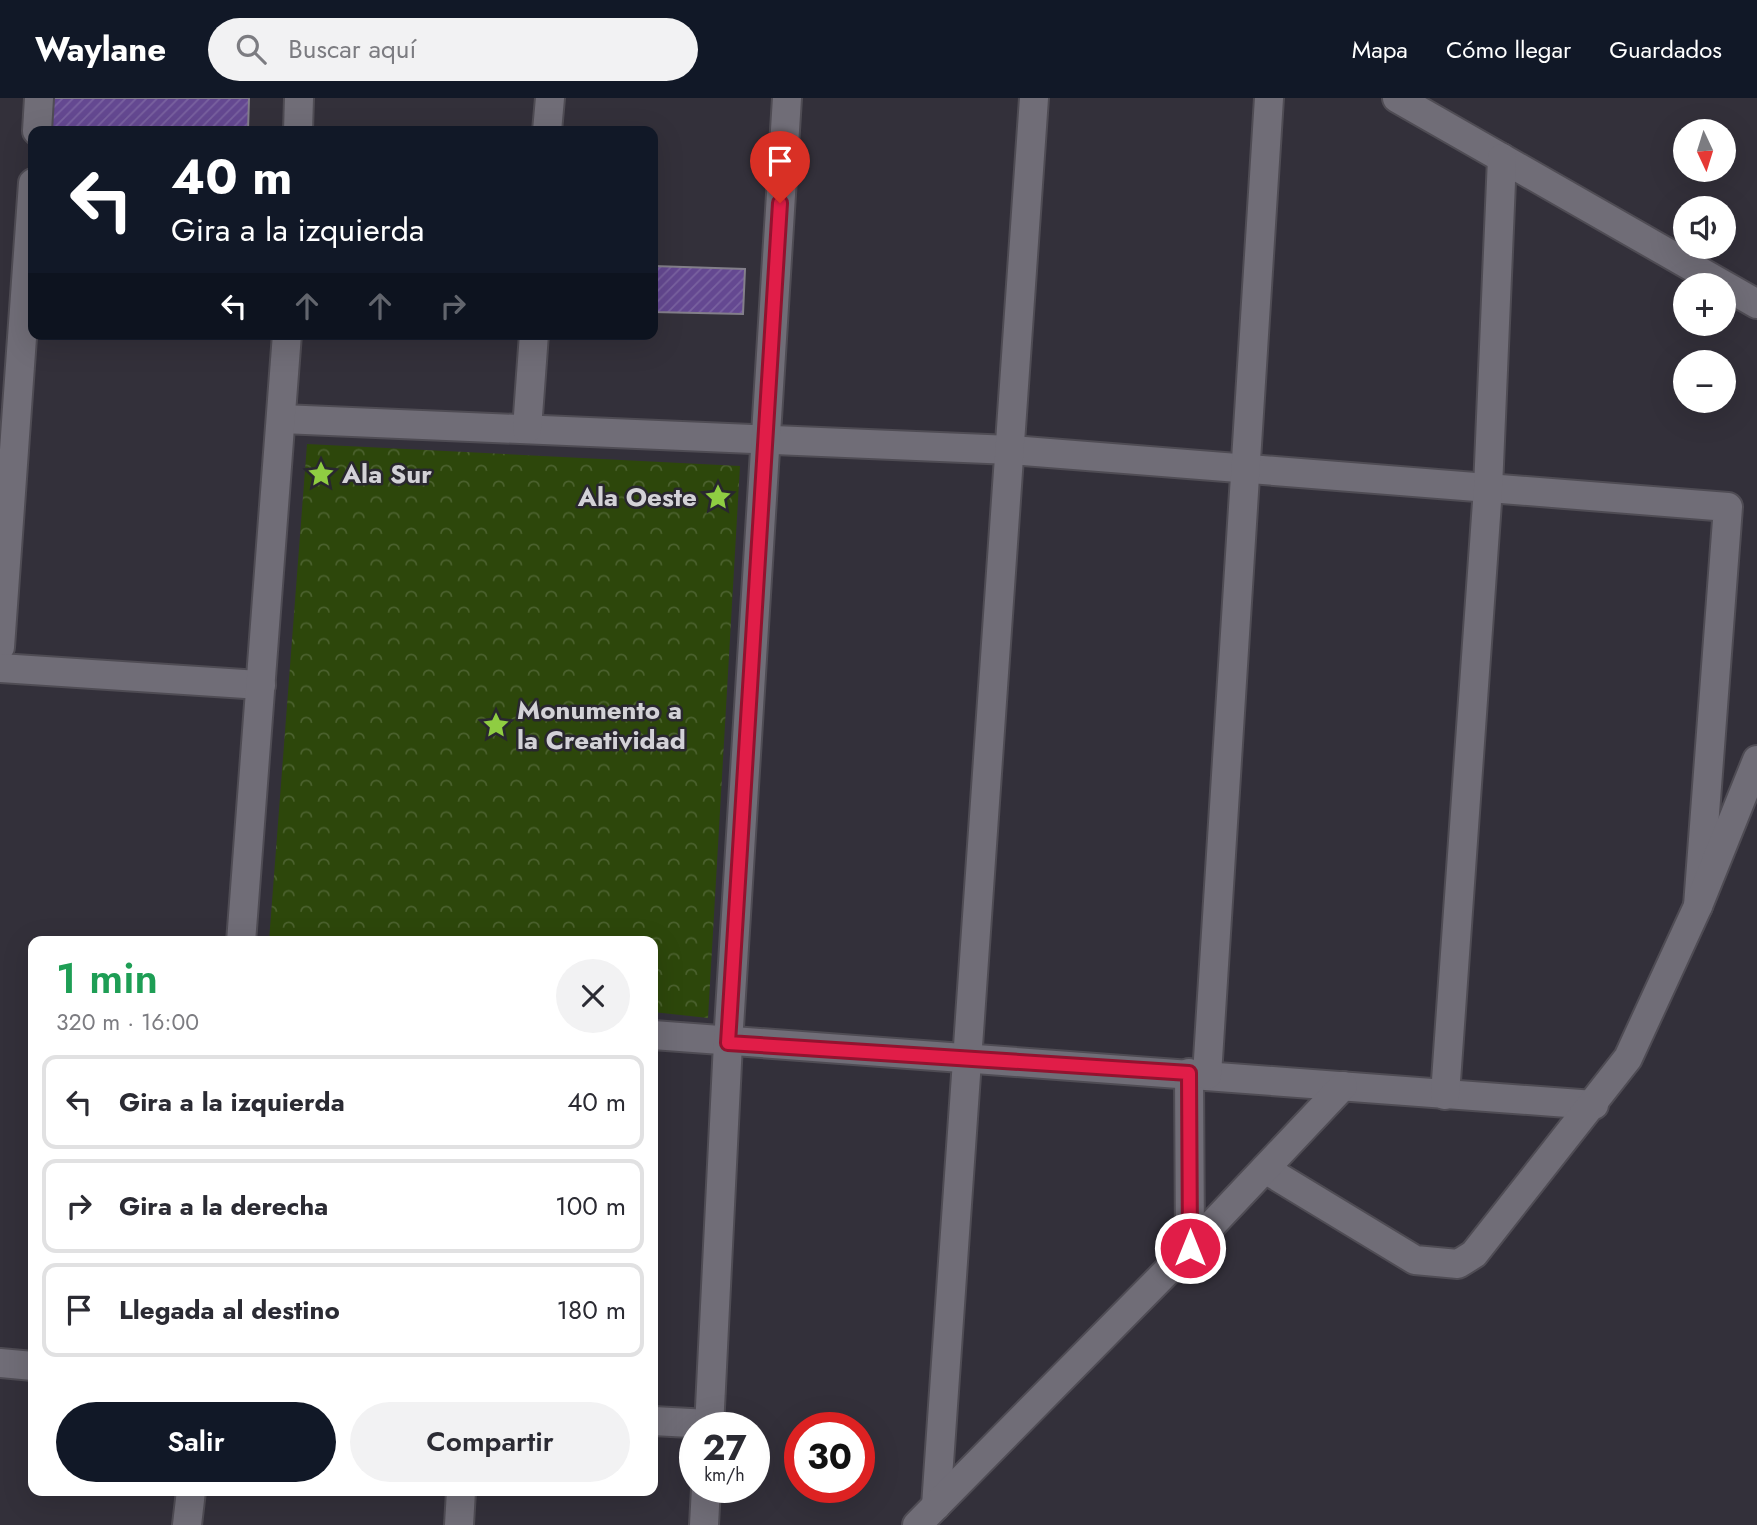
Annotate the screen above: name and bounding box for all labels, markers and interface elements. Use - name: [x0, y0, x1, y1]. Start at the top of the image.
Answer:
- search box: [208, 18, 698, 81]
- text: Waylane: [35, 26, 166, 73]
- icon: search: [232, 30, 270, 68]
- text: Buscar aquí: [288, 30, 416, 68]
- text: Mapa: [1352, 32, 1408, 67]
- text: Cómo llegar: [1446, 32, 1571, 67]
- text: Guardados: [1609, 32, 1722, 67]
- north arrow: [1673, 119, 1736, 182]
- map controls: [1673, 119, 1736, 413]
- pin: [750, 131, 810, 203]
- text: 40 m: [171, 142, 293, 212]
- icon: arrive: [761, 142, 799, 180]
- icon: left: [56, 154, 147, 245]
- button: sound: [1673, 196, 1736, 259]
- text: Gira a la izquierda: [171, 207, 424, 253]
- button: +: [1673, 273, 1736, 336]
- icon: left: [215, 287, 253, 325]
- icon: ahead: [288, 287, 326, 325]
- icon: ahead: [361, 287, 399, 325]
- icon: right: [434, 287, 472, 325]
- button: −: [1673, 350, 1736, 413]
- place label: Ala Sur: [341, 455, 432, 493]
- place icon: Ala Sur: [306, 459, 336, 489]
- place label: Ala Oeste: [577, 478, 697, 516]
- place icon: Ala Oeste: [703, 482, 733, 512]
- place label: Monumento a la Creatividad: [517, 691, 686, 759]
- place icon: Monumento a la Creatividad: [481, 710, 511, 740]
- text: 1 min: [56, 948, 158, 1009]
- button: close: [556, 959, 630, 1033]
- text: 320 m · 16:00: [56, 1005, 199, 1039]
- icon: left: [60, 1083, 98, 1121]
- text: Gira a la izquierda: [119, 1083, 345, 1121]
- text: 40 m: [567, 1083, 626, 1121]
- icon: right: [60, 1187, 98, 1225]
- text: Gira a la derecha: [119, 1187, 328, 1225]
- text: 100 m: [555, 1187, 626, 1225]
- position arrow: [1153, 1211, 1227, 1285]
- icon: arrive: [60, 1291, 98, 1329]
- text: Llegada al destino: [119, 1291, 340, 1329]
- text: 180 m: [556, 1291, 626, 1329]
- button: Salir: [56, 1402, 336, 1482]
- button: Compartir: [350, 1402, 630, 1482]
- speed limit sign: 30: [784, 1412, 875, 1503]
- text: 27: [702, 1423, 747, 1473]
- text: km/h: [704, 1462, 745, 1488]

